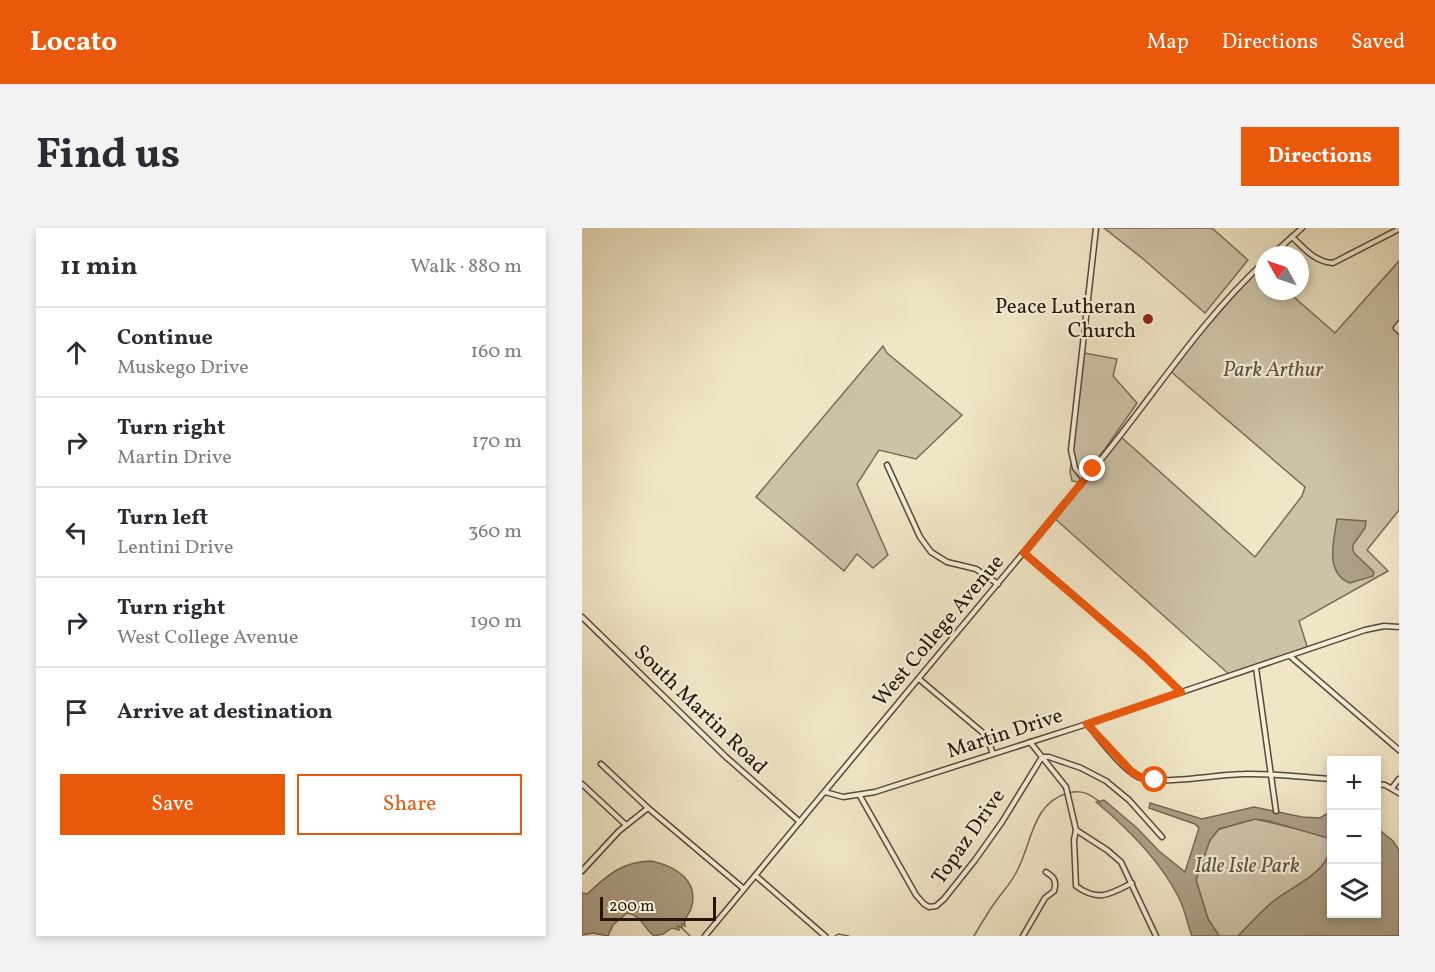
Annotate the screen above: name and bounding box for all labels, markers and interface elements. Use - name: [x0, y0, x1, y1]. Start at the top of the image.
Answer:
- text: Locato: [30, 23, 117, 62]
- text: Map: [1147, 28, 1189, 57]
- text: Directions: [1222, 28, 1318, 57]
- text: Saved: [1351, 28, 1405, 57]
- text: Find us: [36, 127, 180, 186]
- button: Directions: [1241, 127, 1399, 186]
- north arrow: [1255, 246, 1309, 300]
- text: 11 min: [60, 249, 138, 285]
- text: Walk · 880 m: [411, 253, 522, 281]
- place label: Peace Lutheran Church: [995, 293, 1136, 346]
- marker: Peace Lutheran Church: [1141, 312, 1155, 326]
- text: Continue: [117, 323, 213, 354]
- icon: ahead: [60, 336, 93, 369]
- text: 160 m: [470, 338, 522, 366]
- text: Muskego Drive: [117, 354, 249, 382]
- park label: Park Arthur: [1223, 356, 1323, 385]
- text: Turn right: [117, 413, 225, 444]
- icon: right: [60, 426, 93, 459]
- text: 170 m: [472, 428, 522, 456]
- text: Martin Drive: [117, 444, 232, 472]
- route end: [1079, 455, 1105, 481]
- text: Turn left: [117, 503, 208, 534]
- icon: left: [60, 516, 93, 549]
- text: 360 m: [468, 518, 522, 546]
- text: Lentini Drive: [117, 534, 233, 562]
- street label: West College Avenue: [867, 549, 1011, 713]
- text: Turn right: [117, 593, 225, 624]
- icon: right: [60, 606, 93, 639]
- text: 190 m: [470, 608, 522, 636]
- text: West College Avenue: [117, 624, 299, 652]
- street label: South Martin Road: [627, 639, 773, 781]
- icon: arrive: [60, 696, 93, 729]
- text: Arrive at destination: [117, 697, 333, 728]
- street label: Martin Drive: [943, 702, 1067, 766]
- map controls: [1327, 756, 1381, 918]
- button: +: [1327, 756, 1381, 810]
- route start: [1141, 766, 1167, 792]
- button: Save: [60, 774, 285, 835]
- button: Share: [297, 774, 522, 835]
- street label: Topaz Drive: [925, 783, 1013, 891]
- button: −: [1327, 810, 1381, 864]
- park label: Idle Isle Park: [1194, 852, 1300, 881]
- button: layers: [1327, 864, 1381, 918]
- scale bar: [600, 894, 716, 922]
- text: 200 m: [609, 896, 654, 918]

